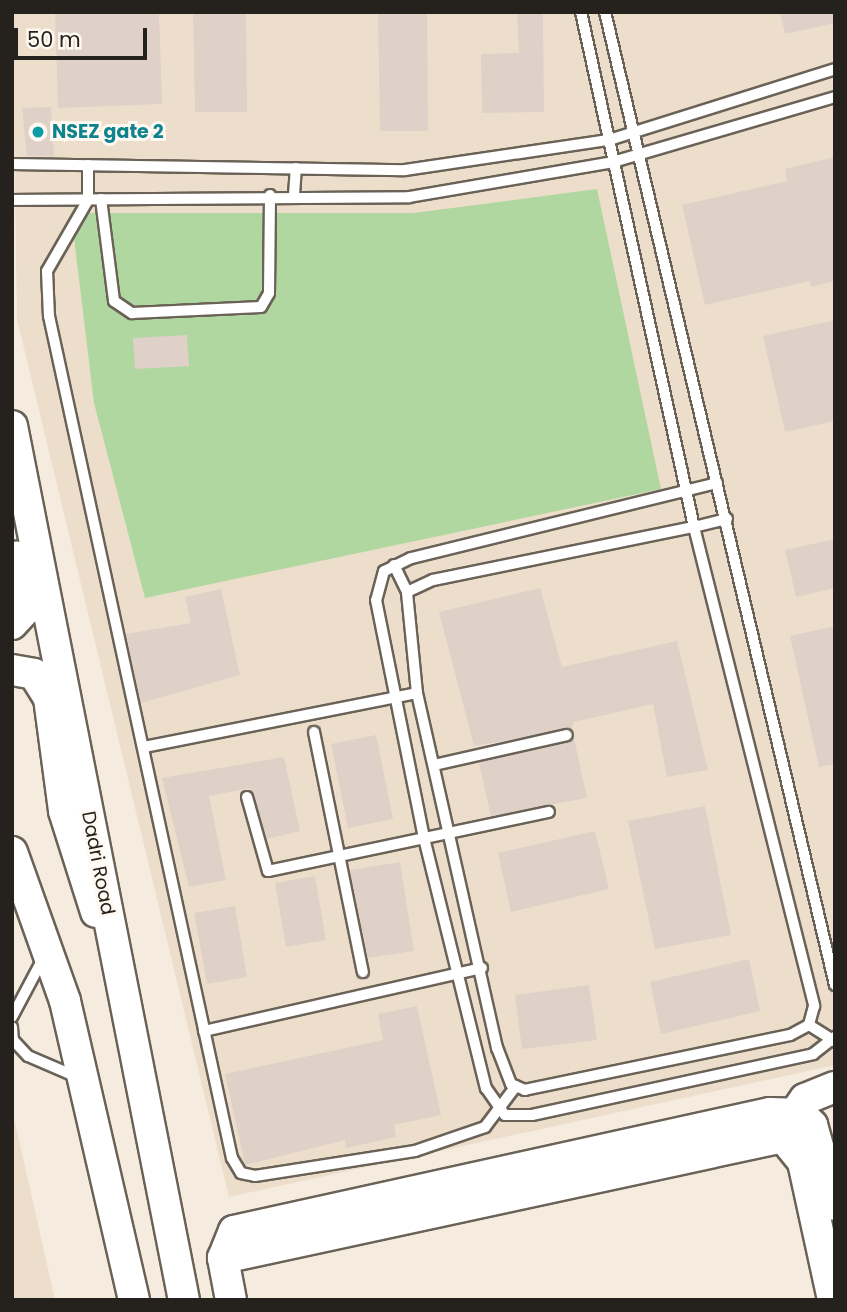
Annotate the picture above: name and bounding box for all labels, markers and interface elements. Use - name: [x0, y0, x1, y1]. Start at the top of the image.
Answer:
- scale bar: [18, 14, 150, 58]
- text: 50 m: [27, 25, 81, 54]
- place label: NSEZ gate 2: [52, 121, 164, 143]
- marker: NSEZ gate 2: [30, 124, 46, 140]
- street label: Dadri Road: [77, 809, 119, 917]

